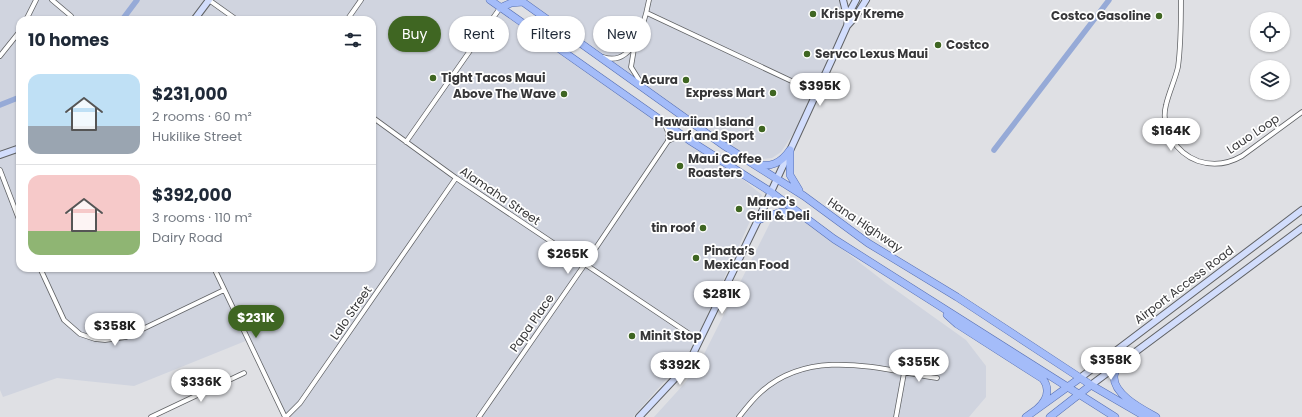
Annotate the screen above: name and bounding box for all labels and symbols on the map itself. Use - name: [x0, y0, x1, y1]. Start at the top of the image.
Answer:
- place label: Krispy Kreme: [821, 5, 905, 22]
- place label: Costco Gasoline: [1051, 7, 1152, 24]
- marker: Krispy Kreme: [808, 9, 818, 19]
- marker: Costco Gasoline: [1154, 11, 1164, 21]
- place label: Costco: [946, 36, 990, 53]
- marker: Costco: [933, 40, 943, 50]
- place label: Servco Lexus Maui: [815, 45, 928, 62]
- marker: Servco Lexus Maui: [802, 49, 812, 59]
- place label: Tight Tacos Maui: [441, 69, 545, 86]
- place label: Acura: [641, 71, 678, 88]
- marker: Tight Tacos Maui: [428, 73, 438, 83]
- pin: $395K: [792, 73, 848, 107]
- marker: Acura: [681, 75, 691, 85]
- place label: Express Mart: [686, 84, 765, 101]
- place label: Above The Wave: [453, 85, 557, 102]
- marker: Express Mart: [768, 88, 778, 98]
- marker: Above The Wave: [559, 89, 569, 99]
- street label: Lauo Loop: [1223, 110, 1283, 158]
- place label: Hawaiian Island Surf and Sport: [655, 113, 754, 144]
- pin: $164K: [1143, 118, 1199, 152]
- marker: Hawaiian Island Surf and Sport: [757, 124, 767, 134]
- place label: Maui Coffee Roasters: [688, 150, 762, 181]
- marker: Maui Coffee Roasters: [675, 161, 685, 171]
- street label: Alamaha Street: [457, 162, 544, 229]
- place label: Marco's Grill & Deli: [747, 193, 810, 224]
- street label: Hana Highway: [824, 193, 906, 256]
- marker: Marco's Grill & Deli: [734, 204, 744, 214]
- place label: tin roof: [651, 219, 696, 236]
- marker: tin roof: [698, 223, 708, 233]
- pin: $265K: [540, 241, 596, 275]
- place label: Pinata’s Mexican Food: [704, 242, 789, 273]
- street label: Airport Access Road: [1131, 242, 1237, 328]
- marker: Pinata’s Mexican Food: [691, 253, 701, 263]
- pin: $281K: [694, 281, 750, 315]
- street label: Lalo Street: [326, 282, 375, 343]
- street label: Papa Place: [505, 290, 558, 355]
- pin: $231K: [228, 305, 284, 339]
- pin: $358K: [87, 313, 143, 347]
- place label: Minit Stop: [640, 327, 702, 344]
- marker: Minit Stop: [627, 331, 637, 341]
- pin: $358K: [1083, 347, 1139, 381]
- pin: $355K: [891, 349, 947, 383]
- pin: $392K: [652, 352, 708, 386]
- pin: $336K: [173, 369, 229, 403]

